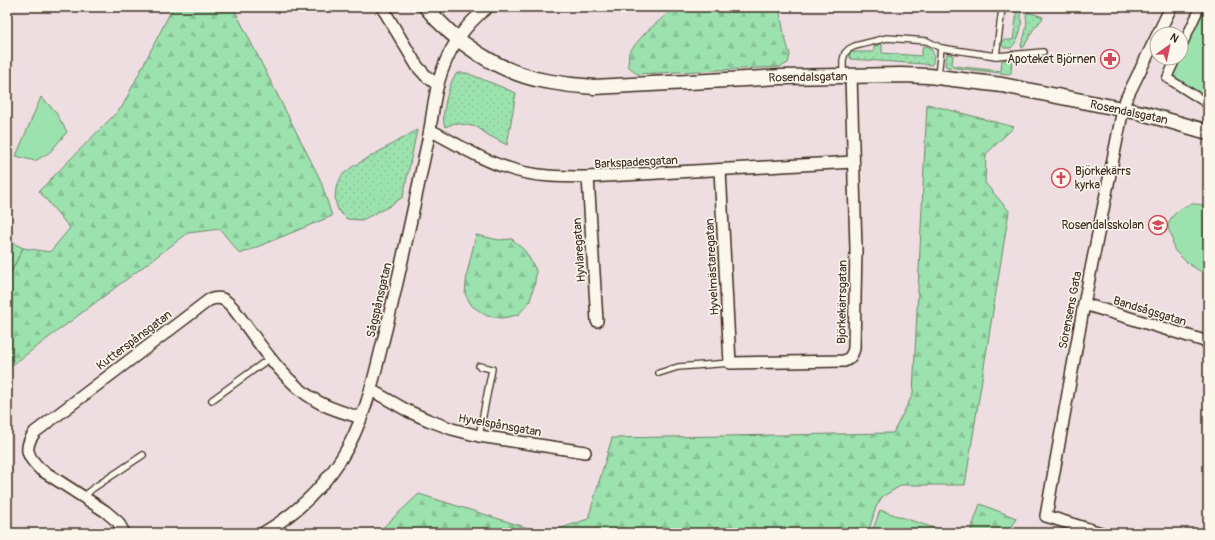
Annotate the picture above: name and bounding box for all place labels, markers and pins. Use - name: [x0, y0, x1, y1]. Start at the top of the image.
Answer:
- pharmacy icon: Apoteket Björnen: [1099, 48, 1121, 70]
- place label: Apoteket Björnen: [1007, 52, 1096, 67]
- place label: Björkekärrs kyrka: [1075, 164, 1132, 193]
- church icon: Björkekärrs kyrka: [1050, 167, 1072, 189]
- school or university icon: Rosendalsskolan: [1147, 214, 1169, 236]
- place label: Rosendalsskolan: [1061, 218, 1144, 233]

